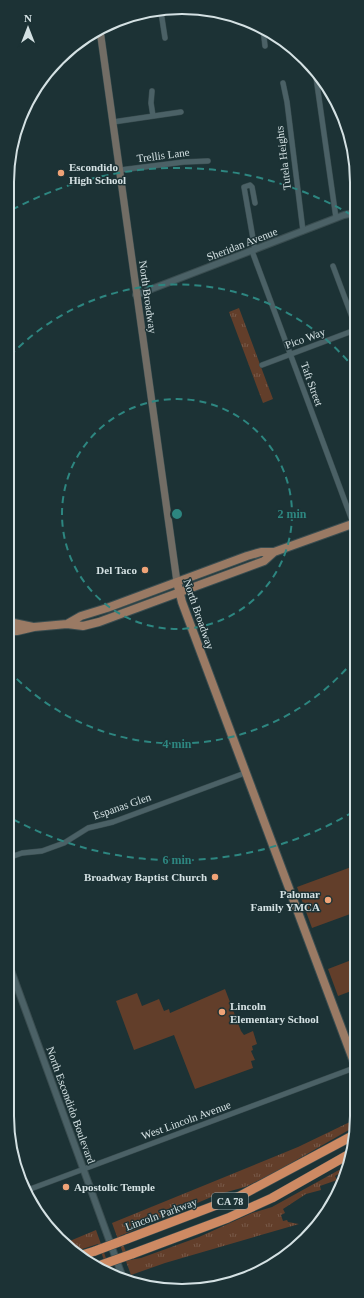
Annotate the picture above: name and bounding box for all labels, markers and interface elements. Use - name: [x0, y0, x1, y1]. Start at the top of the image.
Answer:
- north arrow: [8, 8, 48, 48]
- text: N: [24, 12, 32, 24]
- street label: Tutela Heights: [273, 125, 293, 191]
- street label: Trellis Lane: [136, 146, 190, 164]
- place label: Escondido High School: [69, 161, 126, 186]
- marker: Escondido High School: [56, 168, 66, 178]
- street label: Sheridan Avenue: [205, 225, 279, 263]
- street label: North Broadway: [137, 260, 159, 335]
- street label: Pico Way: [283, 325, 327, 351]
- street label: Taft Street: [299, 360, 325, 408]
- centre of rings: [170, 507, 184, 521]
- text: 2 min: [277, 507, 307, 521]
- place label: Del Taco: [96, 564, 137, 576]
- marker: Del Taco: [140, 565, 150, 575]
- street label: North Broadway: [181, 577, 217, 651]
- text: 4 min: [162, 737, 192, 751]
- street label: Espanas Glen: [92, 790, 153, 821]
- text: 6 min: [162, 853, 192, 867]
- place label: Broadway Baptist Church: [84, 871, 207, 883]
- marker: Broadway Baptist Church: [210, 872, 220, 882]
- place label: Palomar Family YMCA: [250, 888, 320, 913]
- marker: Palomar Family YMCA: [323, 895, 333, 905]
- place label: Lincoln Elementary School: [230, 1000, 319, 1025]
- marker: Lincoln Elementary School: [217, 1007, 227, 1017]
- street label: North Escondido Boulevard: [44, 1045, 98, 1166]
- street label: West Lincoln Avenue: [140, 1098, 232, 1142]
- place label: Apostolic Temple: [74, 1181, 155, 1193]
- marker: Apostolic Temple: [61, 1182, 71, 1192]
- road number: CA 78: [212, 1193, 248, 1209]
- street label: Lincoln Parkway: [123, 1195, 199, 1233]

